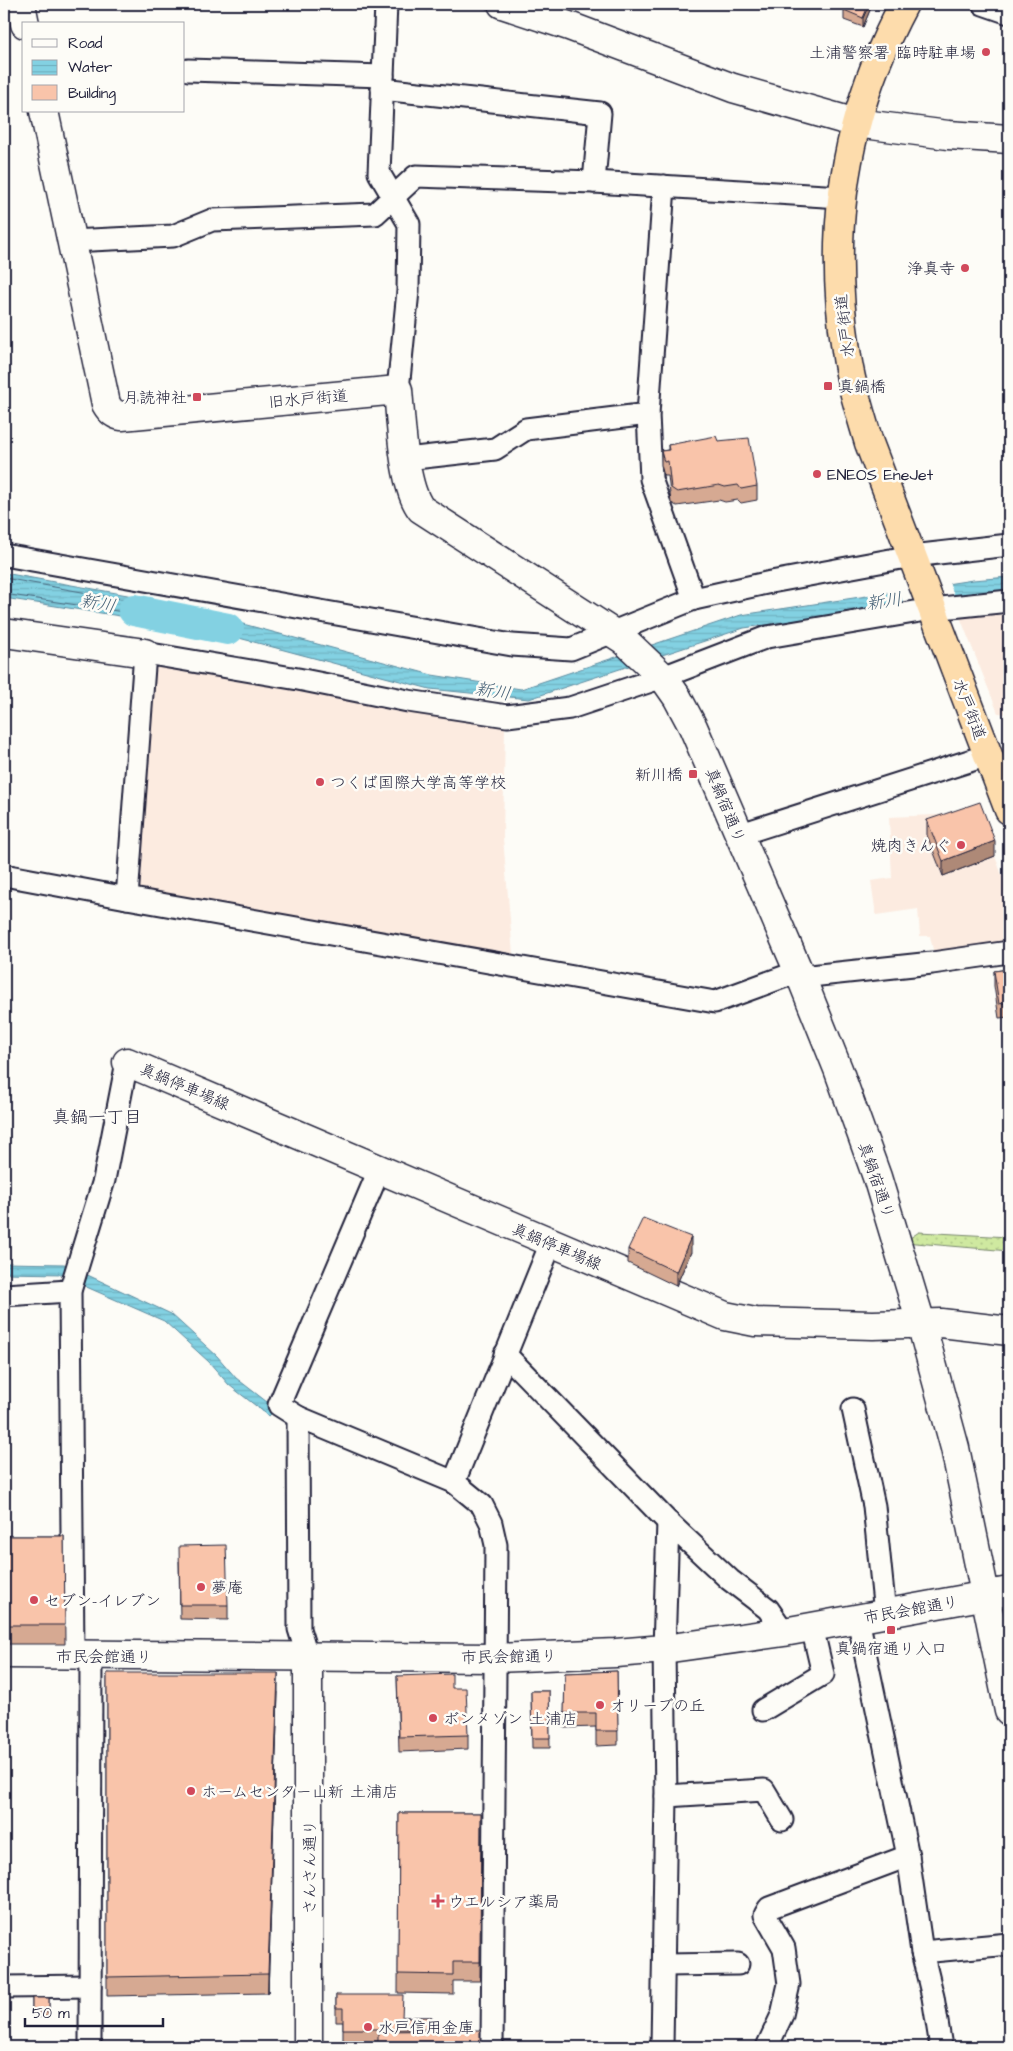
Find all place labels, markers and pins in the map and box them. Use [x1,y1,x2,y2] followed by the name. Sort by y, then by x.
[810,42,976,64] place label: 土浦警察署 臨時駐車場
[980,46,992,58] marker: 土浦警察署 臨時駐車場
[907,258,955,280] place label: 浄真寺
[959,262,971,274] marker: 浄真寺
[838,376,886,398] place label: 真鍋橋
[822,380,834,392] marker: 真鍋橋
[123,387,187,409] place label: 月読神社
[191,391,203,403] marker: 月読神社
[827,464,934,486] place label: ENEOS EneJet
[811,468,823,480] marker: ENEOS EneJet
[635,764,683,786] place label: 新川橋
[687,768,699,780] marker: 新川橋
[330,772,506,794] place label: つくば国際大学高等学校
[314,776,326,788] marker: つくば国際大学高等学校
[871,835,951,857] place label: 焼肉きんぐ
[955,839,967,851] marker: 焼肉きんぐ
[211,1577,243,1599] place label: 夢庵
[195,1581,207,1593] marker: 夢庵
[44,1590,161,1612] place label: セブン-イレブン
[28,1594,40,1606] marker: セブン-イレブン
[885,1624,897,1636] marker: 真鍋宿通り入口
[835,1638,947,1660] place label: 真鍋宿通り入口
[610,1695,705,1717] place label: オリーブの丘
[594,1699,606,1711] marker: オリーブの丘
[443,1708,577,1730] place label: ボンメゾン 土浦店
[427,1712,439,1724] marker: ボンメゾン 土浦店
[201,1781,398,1803] place label: ホームセンター山新 土浦店
[185,1785,197,1797] marker: ホームセンター山新 土浦店
[448,1891,560,1913] place label: ウエルシア薬局
[432,1895,444,1907] marker: ウエルシア薬局
[378,2017,474,2039] place label: 水戸信用金庫
[362,2021,374,2033] marker: 水戸信用金庫

